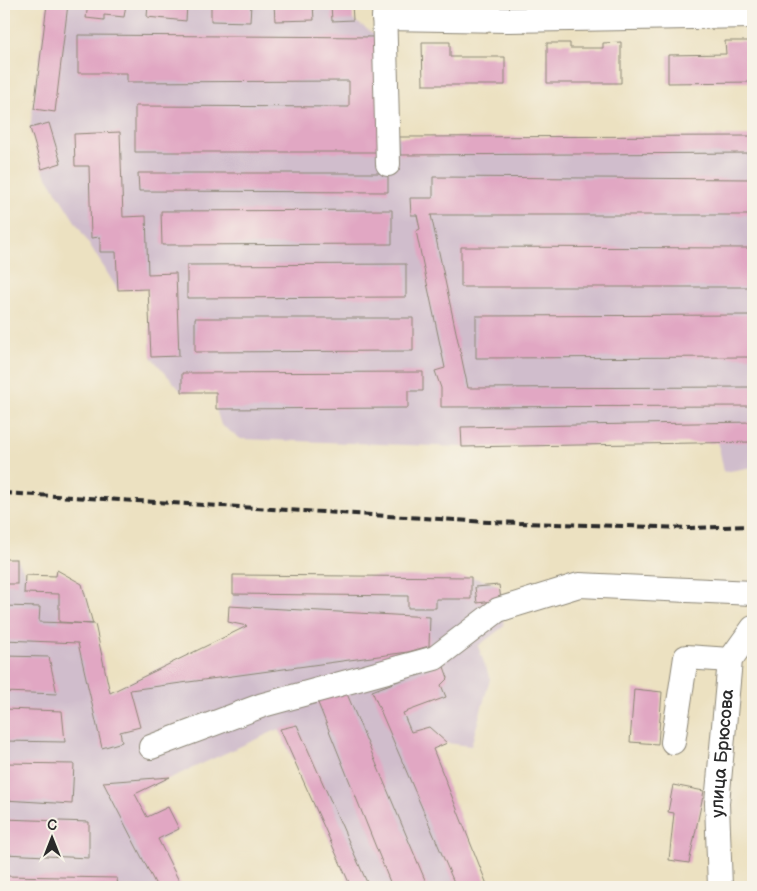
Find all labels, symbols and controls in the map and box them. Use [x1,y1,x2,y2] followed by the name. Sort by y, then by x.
[706,688,738,818] street label: улица Брюсова
[28,814,78,864] north arrow
[47,817,57,834] text: С

